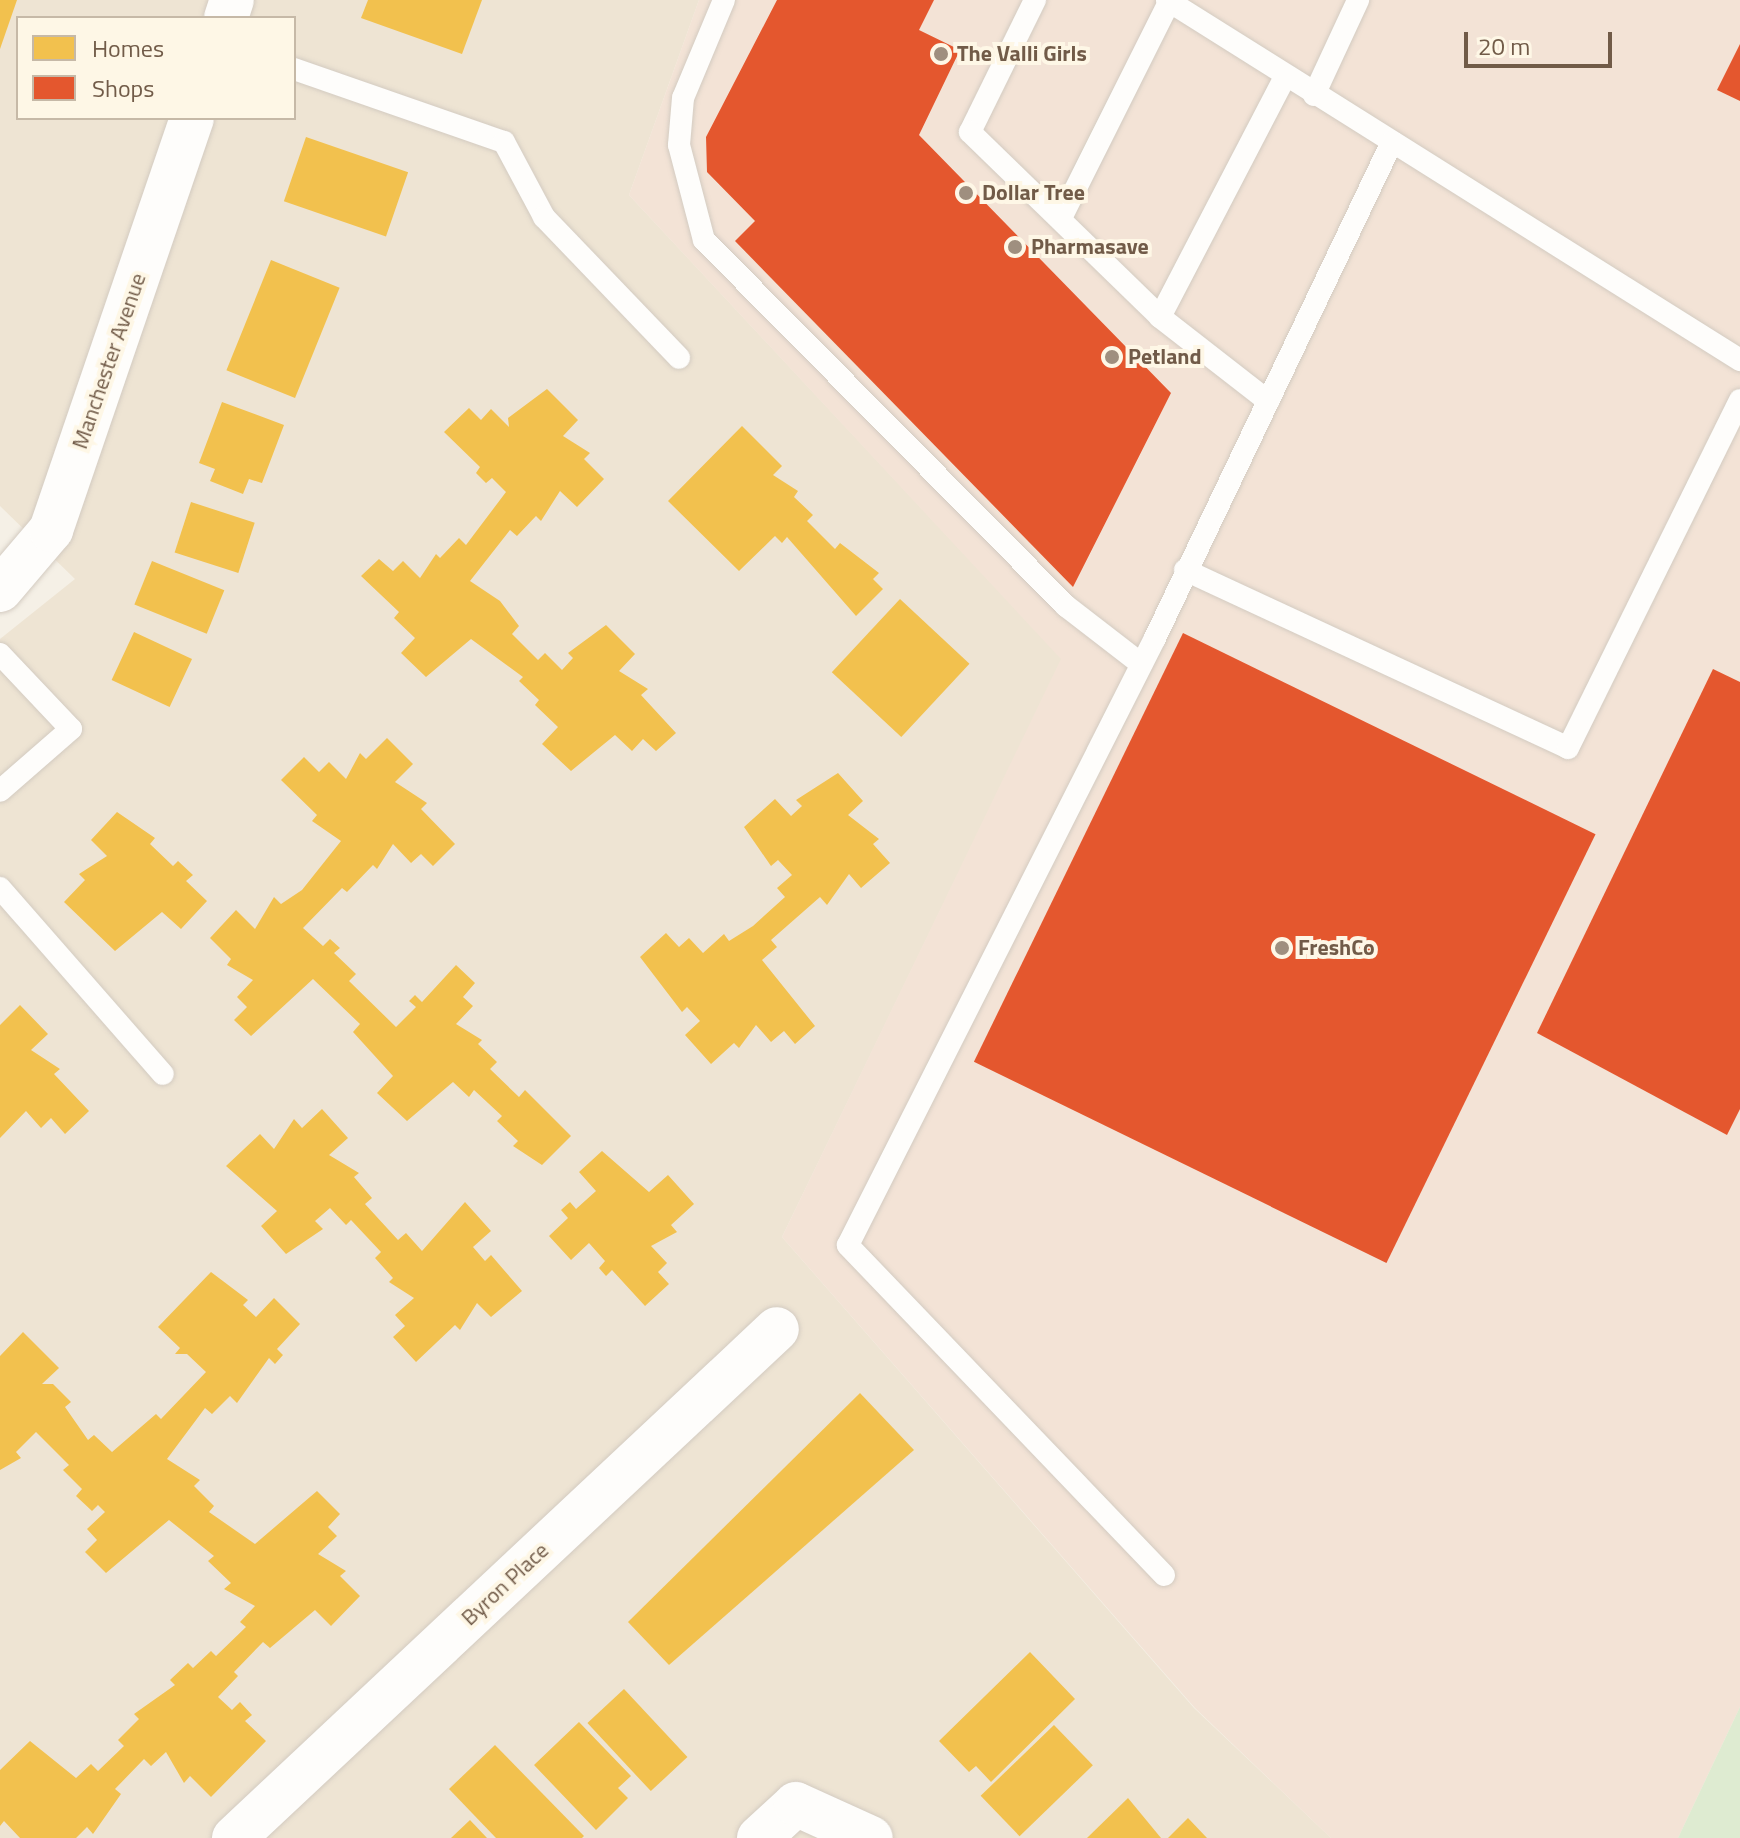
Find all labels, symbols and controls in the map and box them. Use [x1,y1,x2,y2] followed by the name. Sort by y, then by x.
[16,16,296,120] legend
[1468,16,1616,66] scale bar
[1478,28,1530,64] text: 20 m
[92,30,164,66] text: Homes
[957,41,1087,67] place label: The Valli Girls
[932,45,950,63] marker: The Valli Girls
[92,70,154,106] text: Shops
[982,180,1085,206] place label: Dollar Tree
[957,184,975,202] marker: Dollar Tree
[1031,234,1149,260] place label: Pharmasave
[1006,238,1024,256] marker: Pharmasave
[67,270,151,452] street label: Manchester Avenue
[1128,344,1202,370] place label: Petland
[1103,348,1121,366] marker: Petland
[1298,935,1375,961] place label: FreshCo
[1273,939,1291,957] marker: FreshCo
[456,1537,554,1631] street label: Byron Place

